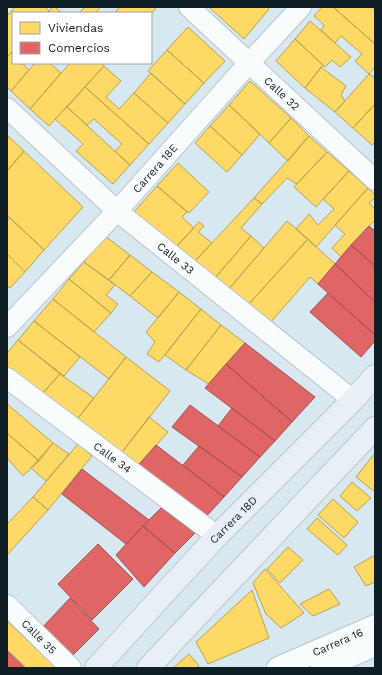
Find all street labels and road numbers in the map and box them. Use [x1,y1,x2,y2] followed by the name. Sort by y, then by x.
[261,74,302,113] street label: Calle 32
[130,142,181,196] street label: Carrera 18E
[154,240,197,277] street label: Calle 33
[91,439,134,476] street label: Calle 34
[207,494,260,547] street label: Carrera 18D
[19,617,59,657] street label: Calle 35
[311,626,365,659] street label: Carrera 16

